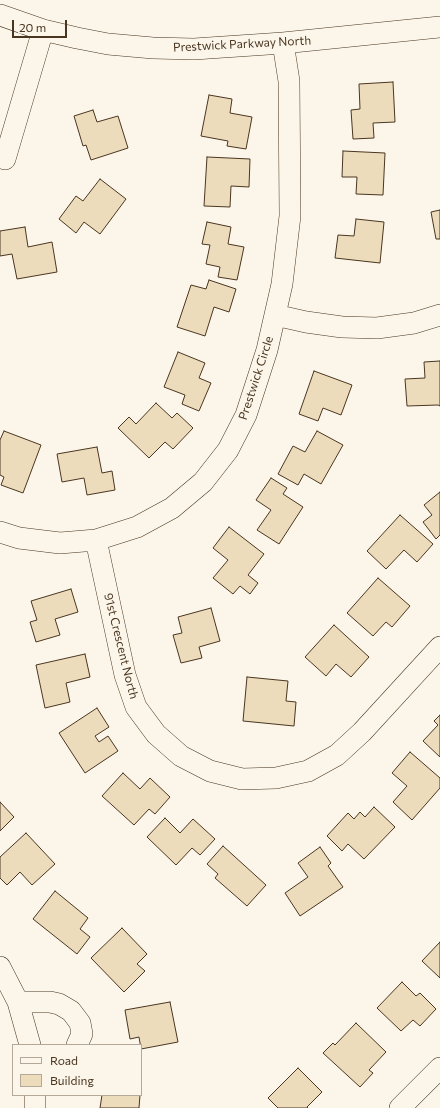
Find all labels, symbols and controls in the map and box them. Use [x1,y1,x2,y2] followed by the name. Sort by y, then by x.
[14,12,69,38] scale bar
[19,20,46,34] text: 20 m
[173,33,311,55] street label: Prestwick Parkway North
[236,334,276,422] street label: Prestwick Circle
[101,591,141,701] street label: 91st Crescent North
[12,1044,142,1096] legend
[50,1053,78,1067] text: Road
[50,1073,94,1087] text: Building

